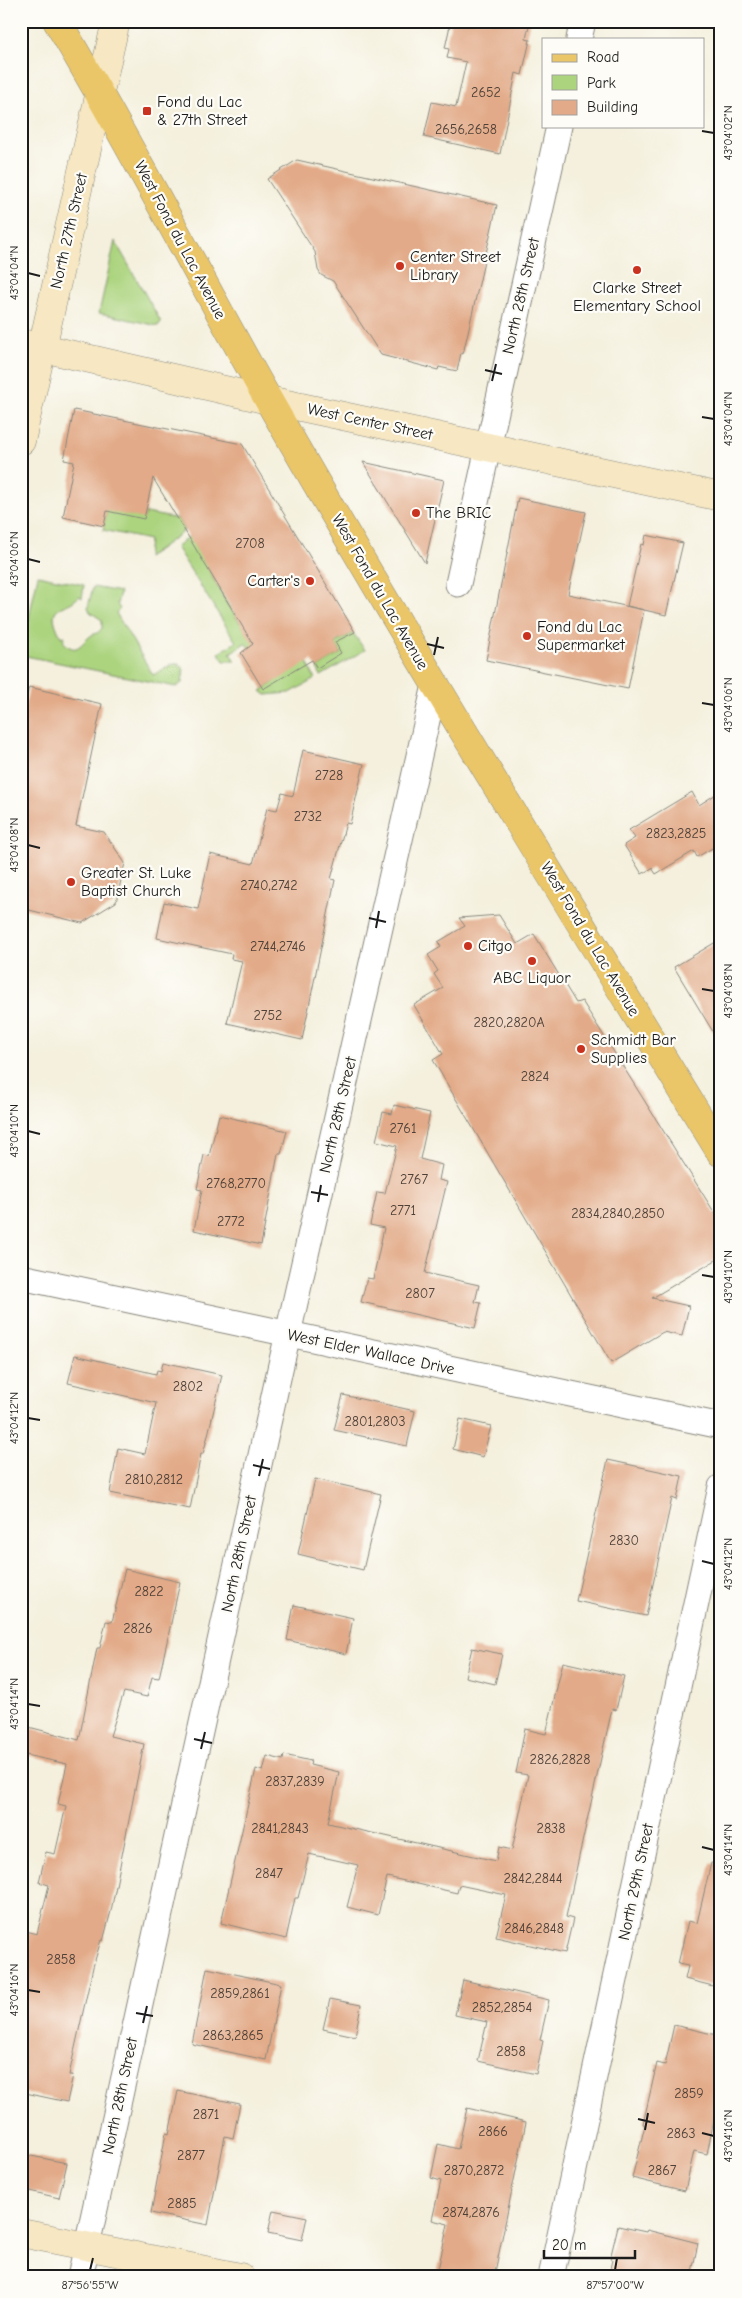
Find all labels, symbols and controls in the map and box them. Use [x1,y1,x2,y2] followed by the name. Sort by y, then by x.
[542,38,704,128] legend
[587,48,619,66] text: Road
[587,74,616,92] text: Park
[471,84,501,101] house number: 2652
[157,93,248,129] place label: Fond du Lac & 27th Street
[587,98,638,116] text: Building
[141,105,153,117] marker: Fond du Lac & 27th Street
[721,105,735,161] text: 43°04'02"N
[435,121,497,138] house number: 2656,2658
[131,158,229,322] street label: West Fond du Lac Avenue
[47,171,91,291] street label: North 27th Street
[499,236,543,356] street label: North 28th Street
[7,246,21,300] text: 43°04'04"N
[410,248,501,284] place label: Center Street Library
[394,260,406,272] marker: Center Street Library
[631,264,643,276] marker: Clarke Street Elementary School
[573,279,701,315] place label: Clarke Street Elementary School
[721,392,735,446] text: 43°04'04"N
[306,400,435,444] street label: West Center Street
[426,504,492,522] place label: The BRIC
[410,507,422,519] marker: The BRIC
[328,511,432,673] street label: West Fond du Lac Avenue
[7,531,21,587] text: 43°04'06"N
[235,535,265,552] house number: 2708
[247,572,300,590] place label: Carter's
[304,575,316,587] marker: Carter's
[537,618,625,654] place label: Fond du Lac Supermarket
[521,630,533,642] marker: Fond du Lac Supermarket
[721,677,735,733] text: 43°04'06"N
[315,767,343,784] house number: 2728
[294,808,322,825] house number: 2732
[7,818,21,873] text: 43°04'08"N
[646,825,706,842] house number: 2823,2825
[537,859,643,1019] street label: West Fond du Lac Avenue
[81,864,191,900] place label: Greater St. Luke Baptist Church
[65,876,77,888] marker: Greater St. Luke Baptist Church
[240,877,298,894] house number: 2740,2742
[478,937,513,955] place label: Citgo
[250,938,306,955] house number: 2744,2746
[462,940,474,952] marker: Citgo
[526,955,538,967] marker: ABC Liquor
[721,964,735,1019] text: 43°04'08"N
[493,969,571,987] place label: ABC Liquor
[254,1007,282,1024] house number: 2752
[473,1014,545,1031] house number: 2820,2820A
[591,1031,677,1067] place label: Schmidt Bar Supplies
[575,1043,587,1055] marker: Schmidt Bar Supplies
[316,1055,360,1175] street label: North 28th Street
[521,1068,550,1085] house number: 2824
[7,1104,21,1158] text: 43°04'10"N
[390,1120,416,1137] house number: 2761
[400,1171,428,1188] house number: 2767
[206,1175,266,1192] house number: 2768,2770
[390,1202,416,1219] house number: 2771
[571,1205,665,1222] house number: 2834,2840,2850
[217,1213,245,1230] house number: 2772
[721,1250,735,1304] text: 43°04'10"N
[405,1285,435,1302] house number: 2807
[286,1325,456,1379] street label: West Elder Wallace Drive
[173,1378,203,1395] house number: 2802
[7,1392,21,1444] text: 43°04'12"N
[344,1413,406,1430] house number: 2801,2803
[125,1471,183,1488] house number: 2810,2812
[218,1494,260,1614] street label: North 28th Street
[609,1532,639,1549] house number: 2830
[721,1538,735,1590] text: 43°04'12"N
[134,1583,164,1600] house number: 2822
[123,1620,153,1637] house number: 2826
[7,1678,21,1730] text: 43°04'14"N
[530,1751,590,1768] house number: 2826,2828
[265,1773,325,1790] house number: 2837,2839
[251,1820,309,1837] house number: 2841,2843
[537,1820,565,1837] house number: 2838
[615,1821,657,1942] street label: North 29th Street
[721,1824,735,1876] text: 43°04'14"N
[255,1865,283,1882] house number: 2847
[503,1870,563,1887] house number: 2842,2844
[504,1920,564,1937] house number: 2846,2848
[46,1951,76,1968] house number: 2858
[7,1964,21,2016] text: 43°04'16"N
[210,1985,270,2002] house number: 2859,2861
[472,1999,533,2016] house number: 2852,2854
[202,2027,264,2044] house number: 2863,2865
[99,2036,141,2156] street label: North 28th Street
[496,2043,526,2060] house number: 2858
[674,2085,704,2102] house number: 2859
[193,2106,219,2123] house number: 2871
[721,2110,735,2162] text: 43°04'16"N
[478,2123,508,2140] house number: 2866
[666,2125,696,2142] house number: 2863
[177,2147,205,2164] house number: 2877
[444,2162,504,2179] house number: 2870,2872
[648,2162,677,2179] house number: 2867
[167,2195,197,2212] house number: 2885
[442,2204,500,2221] house number: 2874,2876
[544,2228,636,2260] scale bar
[552,2236,586,2254] text: 20 m
[62,2278,119,2292] text: 87°56'55"W
[586,2278,644,2292] text: 87°57'00"W

